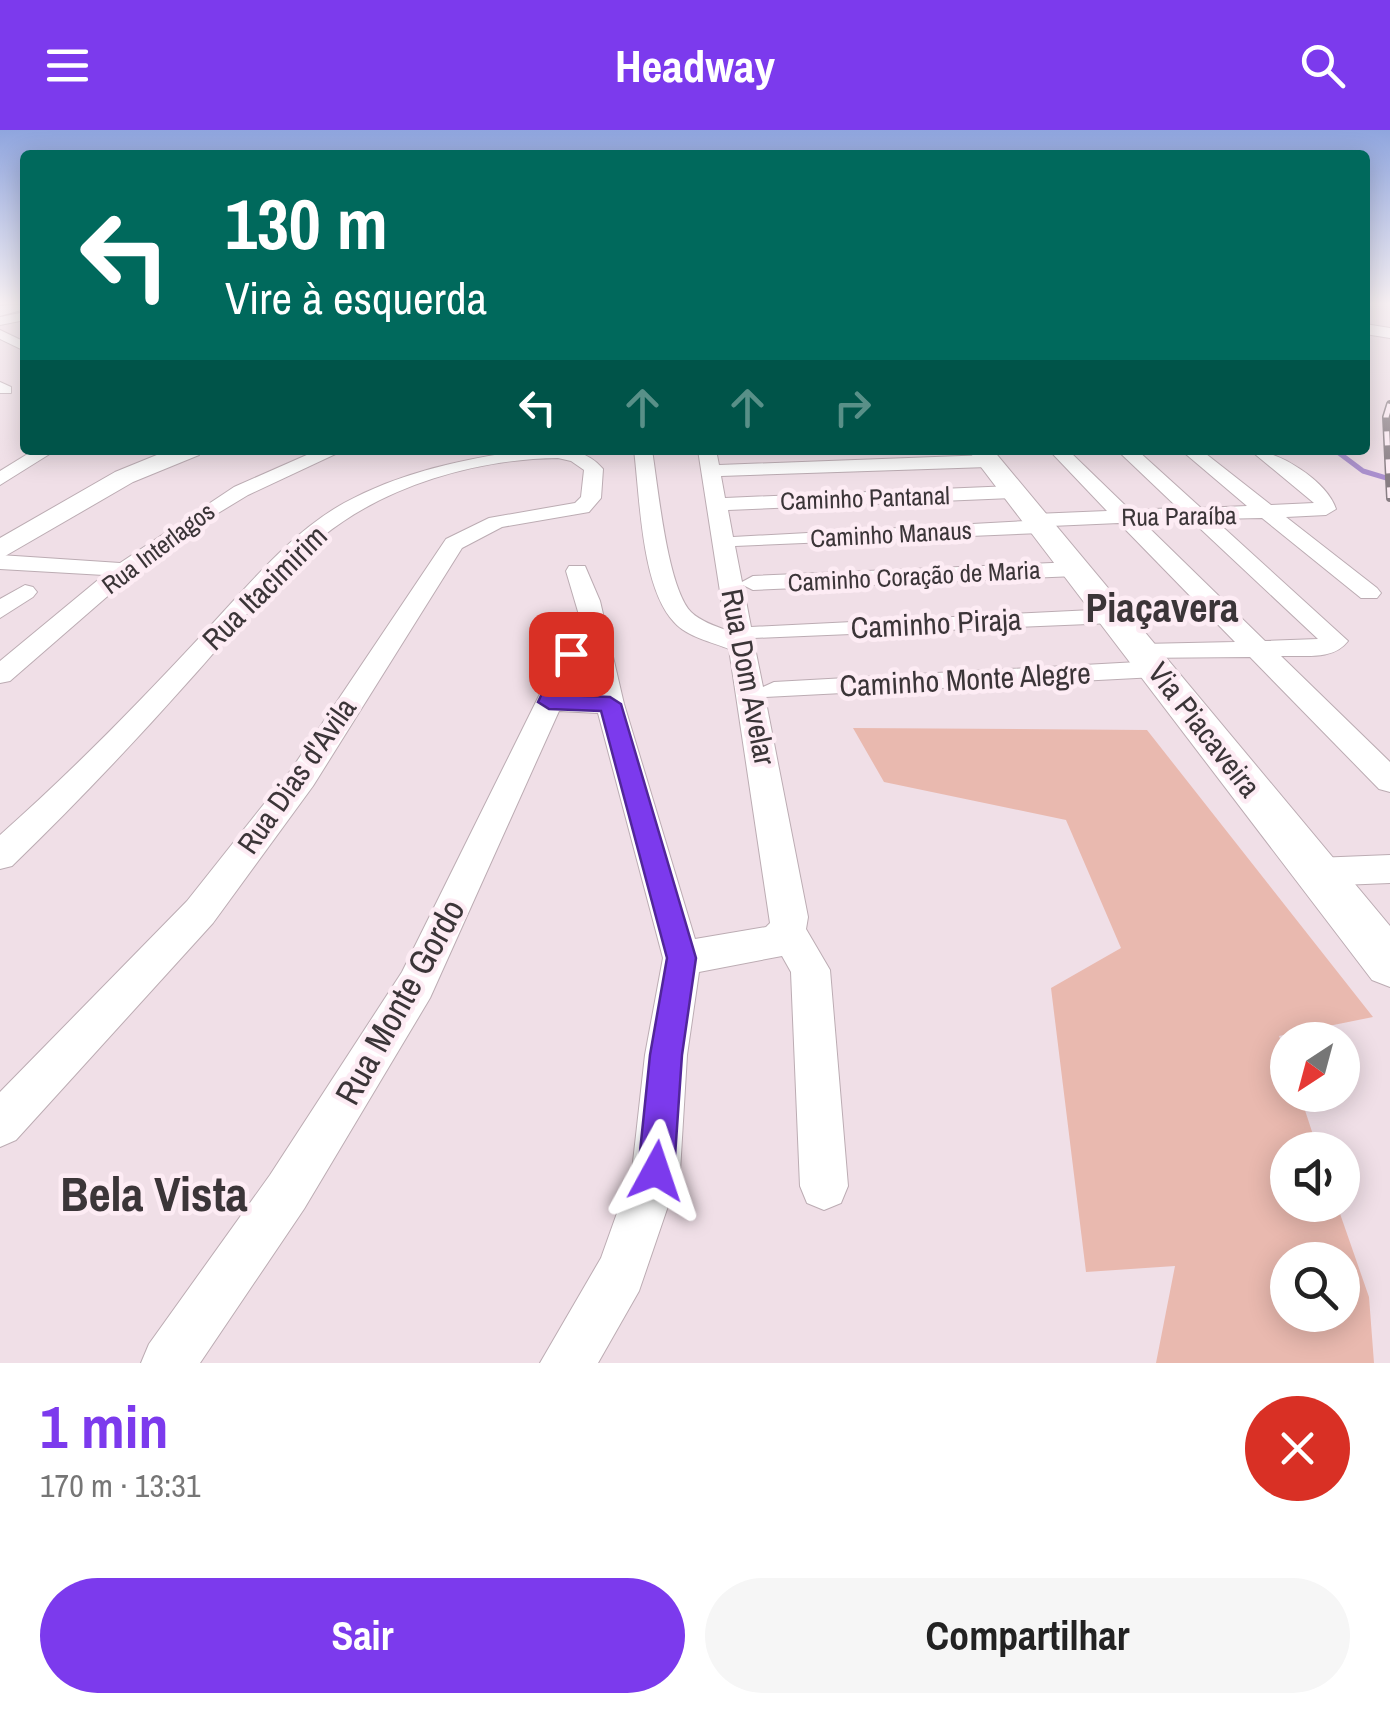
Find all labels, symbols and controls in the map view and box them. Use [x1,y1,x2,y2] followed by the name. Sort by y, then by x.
[615,35,775,96] text: Headway
[40,38,95,93] icon: menu
[1295,38,1350,93] icon: search
[225,177,388,271] text: 130 m
[60,190,190,320] icon: left
[225,267,487,328] text: Vire à esquerda
[510,380,565,435] icon: left
[615,380,670,435] icon: ahead
[720,380,775,435] icon: ahead
[825,380,880,435] icon: right
[780,478,950,518] street label: Caminho Pantanal
[95,494,221,602] street label: Rua Interlagos
[1121,498,1237,534] street label: Rua Paraíba
[809,513,973,555] street label: Caminho Manaus
[193,516,335,658] street label: Rua Itacimirim
[787,552,1042,600] street label: Caminho Coração de Maria
[1085,581,1239,634] district label: Piaçavera
[712,585,786,769] street label: Rua Dom Avelar
[850,599,1023,647] street label: Caminho Piraja
[529,612,614,697] pin
[544,627,599,682] icon: arrive
[838,652,1092,706] street label: Caminho Monte Alegre
[1139,654,1270,805] street label: Via Piacaveira
[228,689,365,861] street label: Rua Dias d'Avila
[324,891,475,1113] street label: Rua Monte Gordo
[1270,1022,1360,1112] north arrow
[1270,1022,1360,1332] map controls
[604,1119,708,1223] position arrow
[1270,1132,1360,1222] button: sound
[60,1161,248,1226] district label: Bela Vista
[1270,1242,1360,1332] button: search
[40,1386,169,1467] text: 1 min
[1245,1396,1350,1501] button: close
[40,1464,200,1507] text: 170 m · 13:31
[40,1578,685,1693] button: Sair
[705,1578,1350,1693] button: Compartilhar

